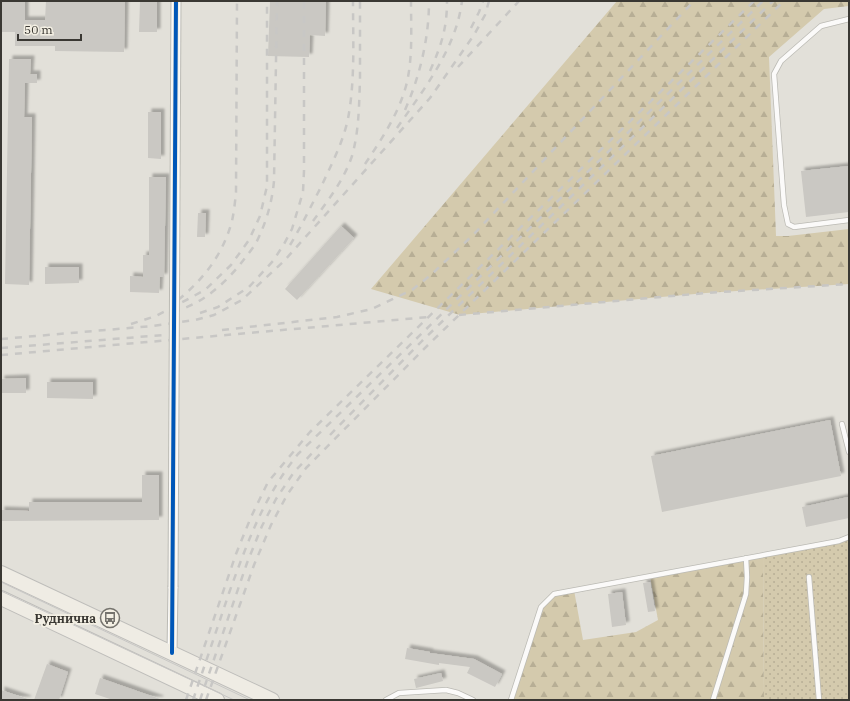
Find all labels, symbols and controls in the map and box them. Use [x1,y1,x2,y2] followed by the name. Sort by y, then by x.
[18,16,81,42] scale bar
[24,22,53,37] text: 50 m
[99,607,121,629] bus stop icon: Руднична
[34,611,96,626] place label: Руднична

